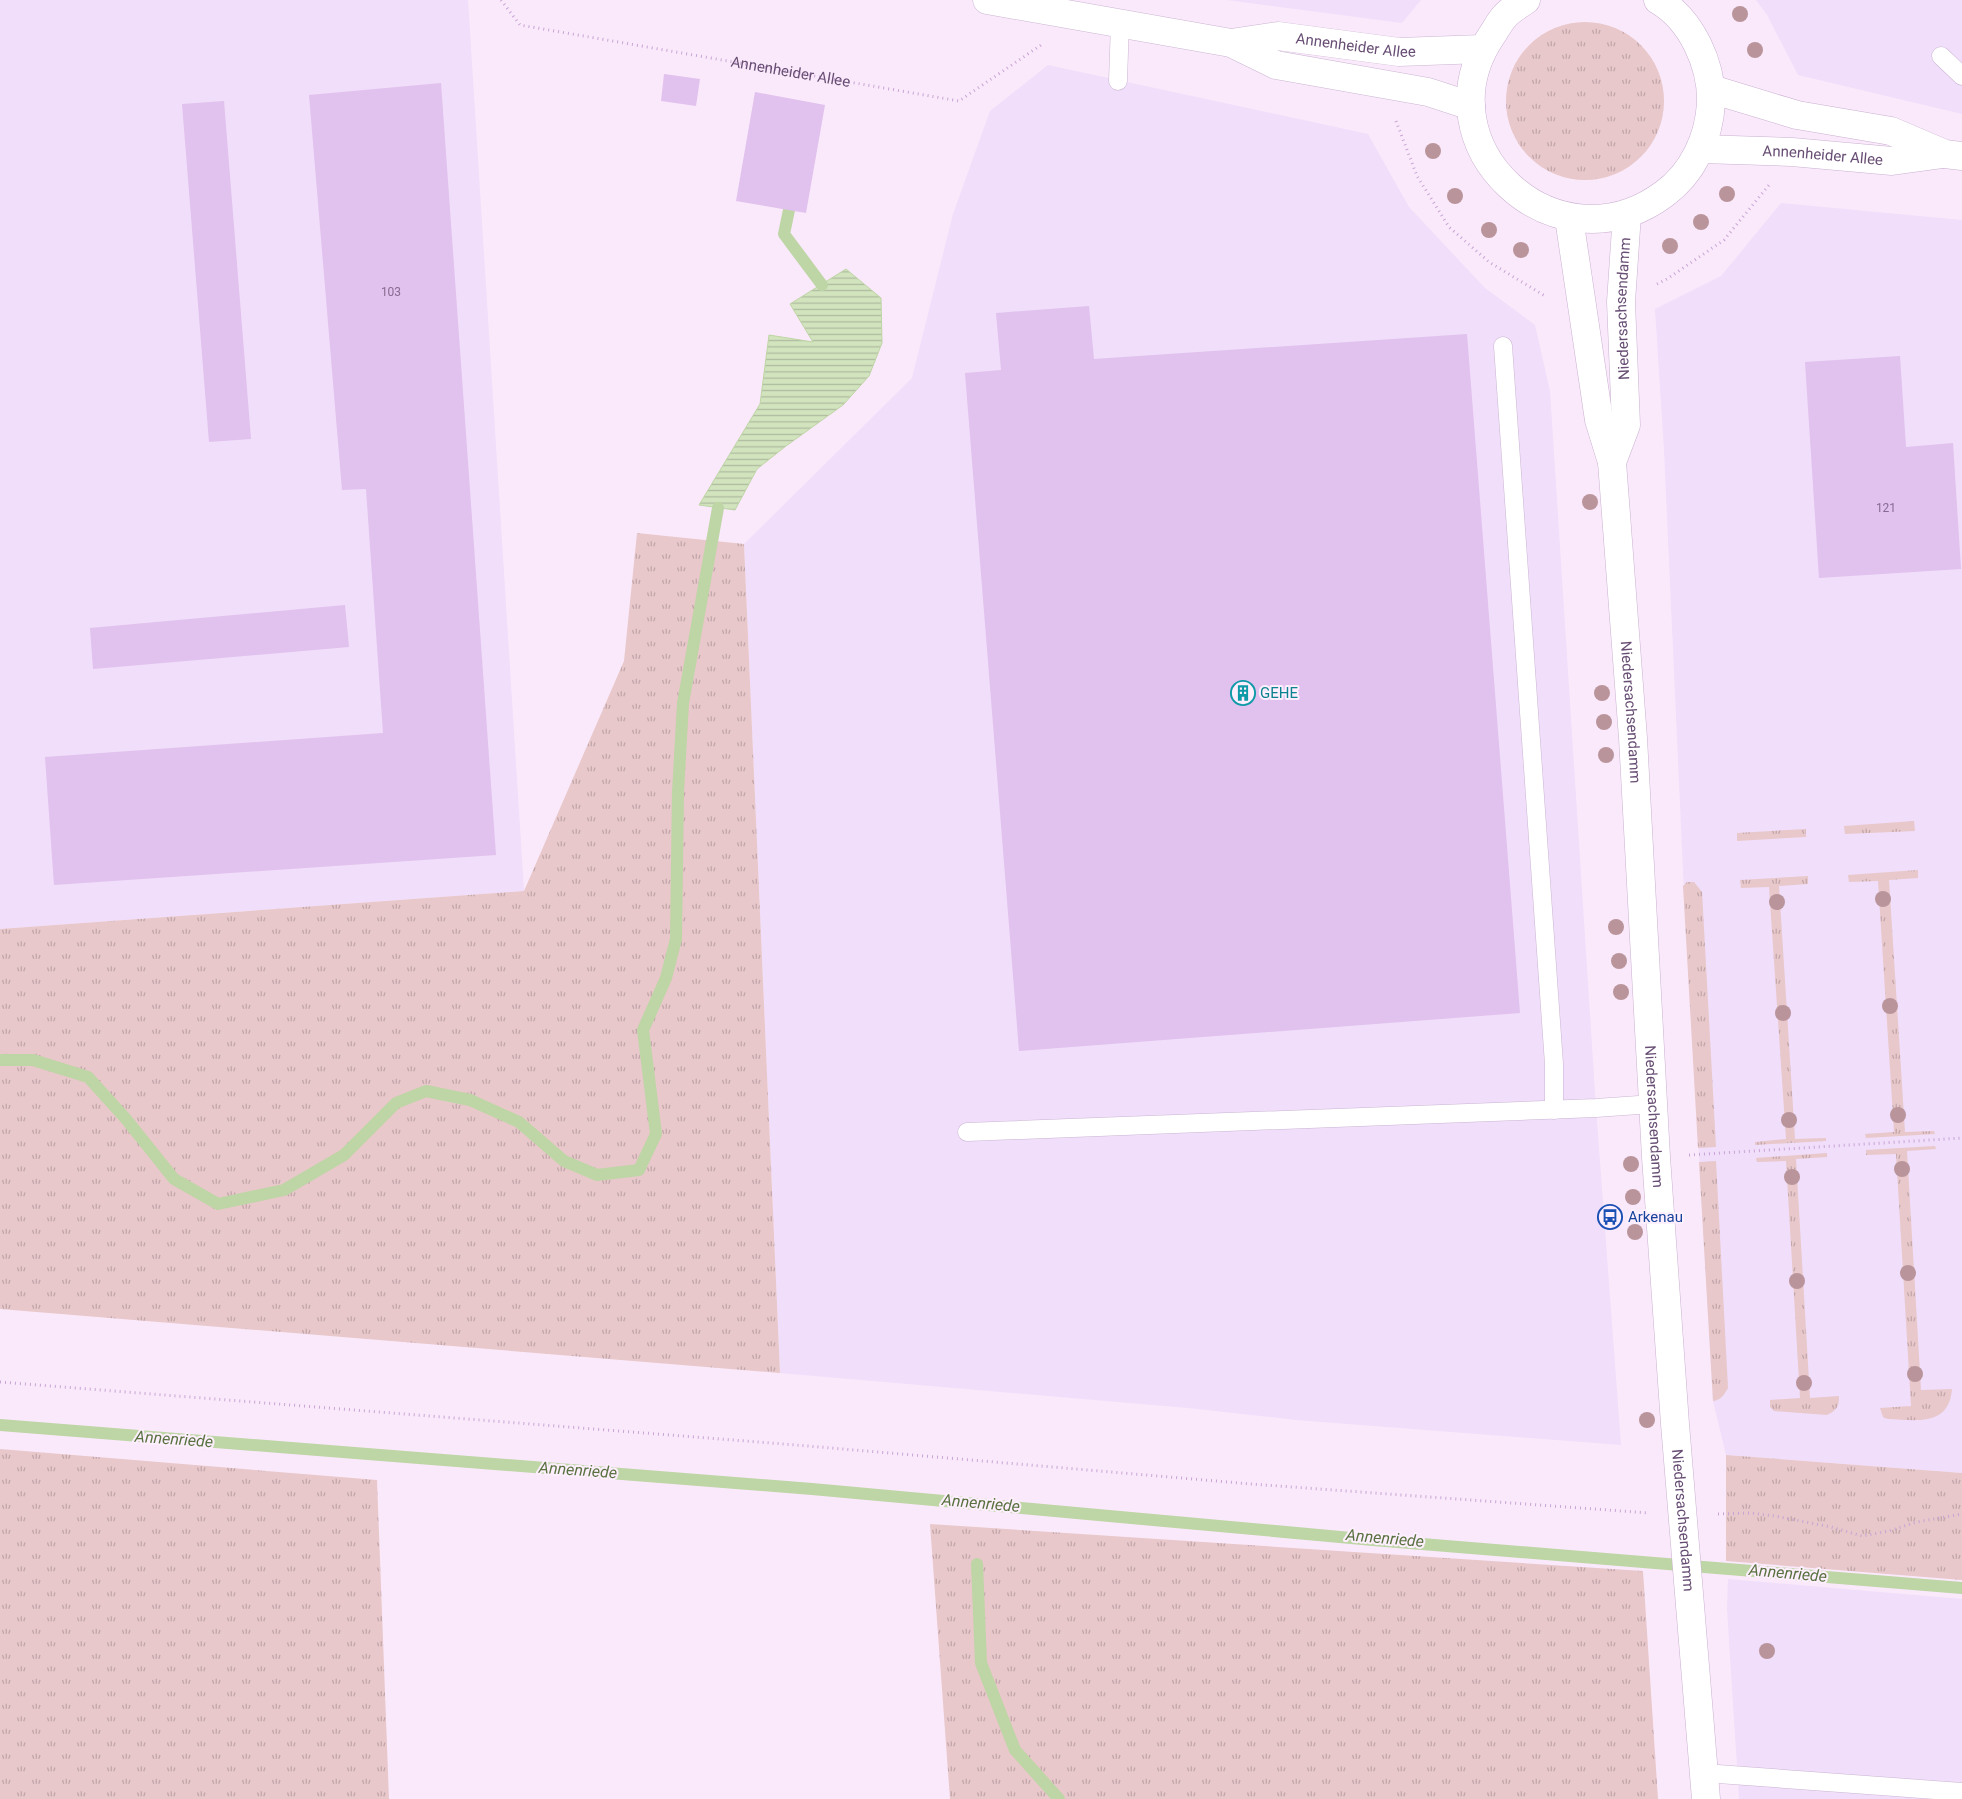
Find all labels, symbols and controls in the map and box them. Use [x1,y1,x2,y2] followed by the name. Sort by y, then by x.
[1295,29,1416,61] street label: Annenheider Allee
[729,53,852,91] street label: Annenheider Allee
[1762,142,1884,169] street label: Annenheider Allee
[1612,237,1634,380] street label: Niedersachsendamm
[381,285,401,299] house number: 103
[1876,501,1896,515] house number: 121
[1617,640,1644,784] street label: Niedersachsendamm
[1230,680,1256,706] building icon: GEHE
[1260,684,1298,702] place label: GEHE
[1641,1045,1667,1188] street label: Niedersachsendamm
[1597,1204,1623,1230] bus stop icon: Arkenau
[1628,1208,1683,1226] place label: Arkenau
[133,1427,214,1451] water label: Annenriede
[1668,1448,1698,1592] street label: Niedersachsendamm
[537,1458,618,1482] water label: Annenriede
[940,1490,1021,1516] water label: Annenriede
[1344,1525,1425,1551] water label: Annenriede
[1747,1560,1828,1586] water label: Annenriede

